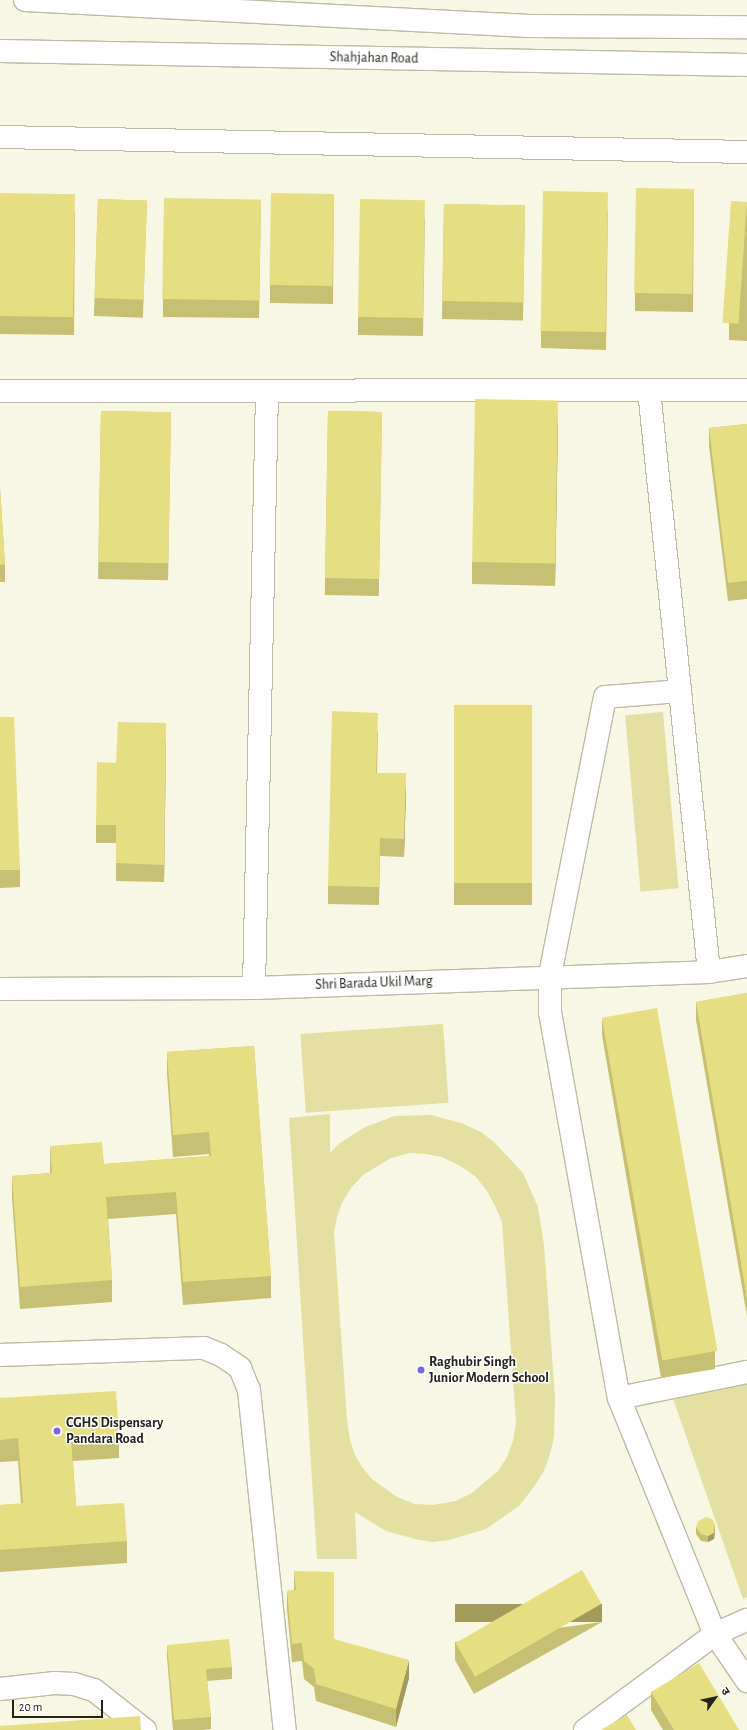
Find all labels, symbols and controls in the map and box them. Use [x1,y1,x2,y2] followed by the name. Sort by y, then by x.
[330,49,418,67] street label: Shahjahan Road
[315,973,433,993] street label: Shri Barada Ukil Marg
[429,1354,549,1386] place label: Raghubir Singh Junior Modern School
[416,1365,426,1375] marker: Raghubir Singh Junior Modern School
[66,1415,163,1448] place label: CGHS Dispensary Pandara Road
[51,1425,63,1437] marker: CGHS Dispensary Pandara Road
[695,1678,735,1718] north arrow
[719,1685,732,1697] text: उ
[14,1692,105,1718] scale bar
[19,1701,42,1713] text: 20 m

